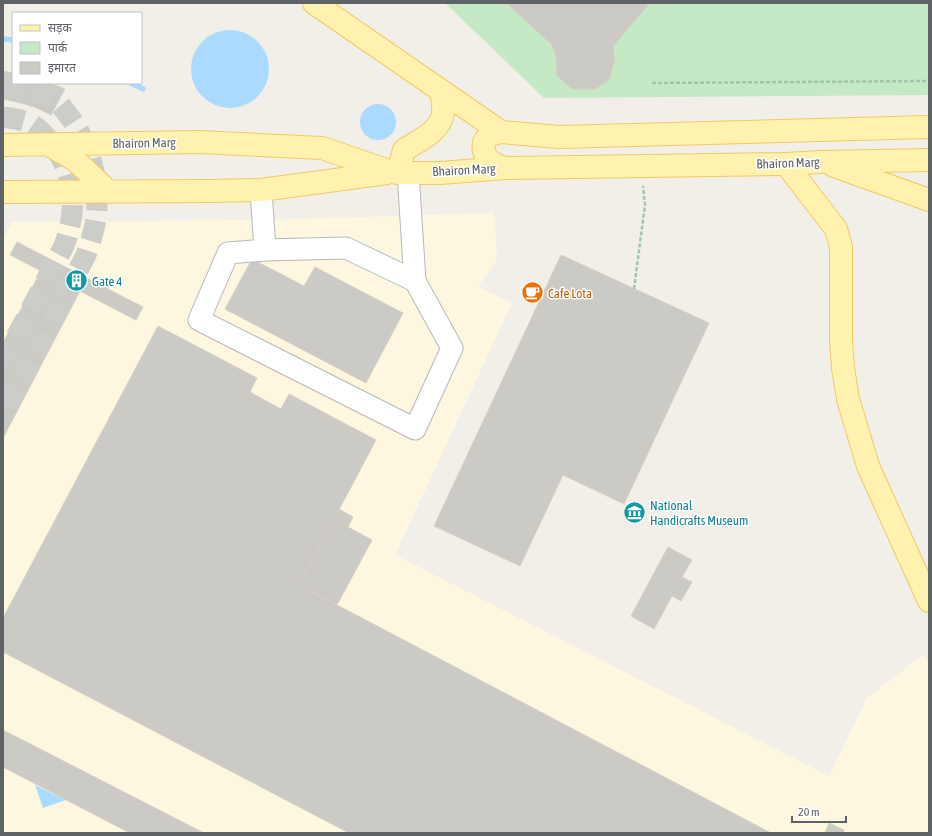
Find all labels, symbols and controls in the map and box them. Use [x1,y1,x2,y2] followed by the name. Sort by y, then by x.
[12,12,142,84] legend
[48,21,73,35] text: सड़क
[48,41,68,55] text: पार्क
[48,61,77,75] text: इमारत
[112,135,176,151] street label: Bhairon Marg
[756,154,820,172] street label: Bhairon Marg
[432,161,496,179] street label: Bhairon Marg
[64,268,90,294] building icon: Gate 4
[92,274,122,289] place label: Gate 4
[519,280,545,306] cafe icon: Cafe Lota
[548,286,592,301] place label: Cafe Lota
[650,498,748,528] place label: National Handicrafts Museum
[622,499,648,525] museum icon: National Handicrafts Museum
[792,798,846,824] scale bar
[798,805,820,819] text: 20 m

